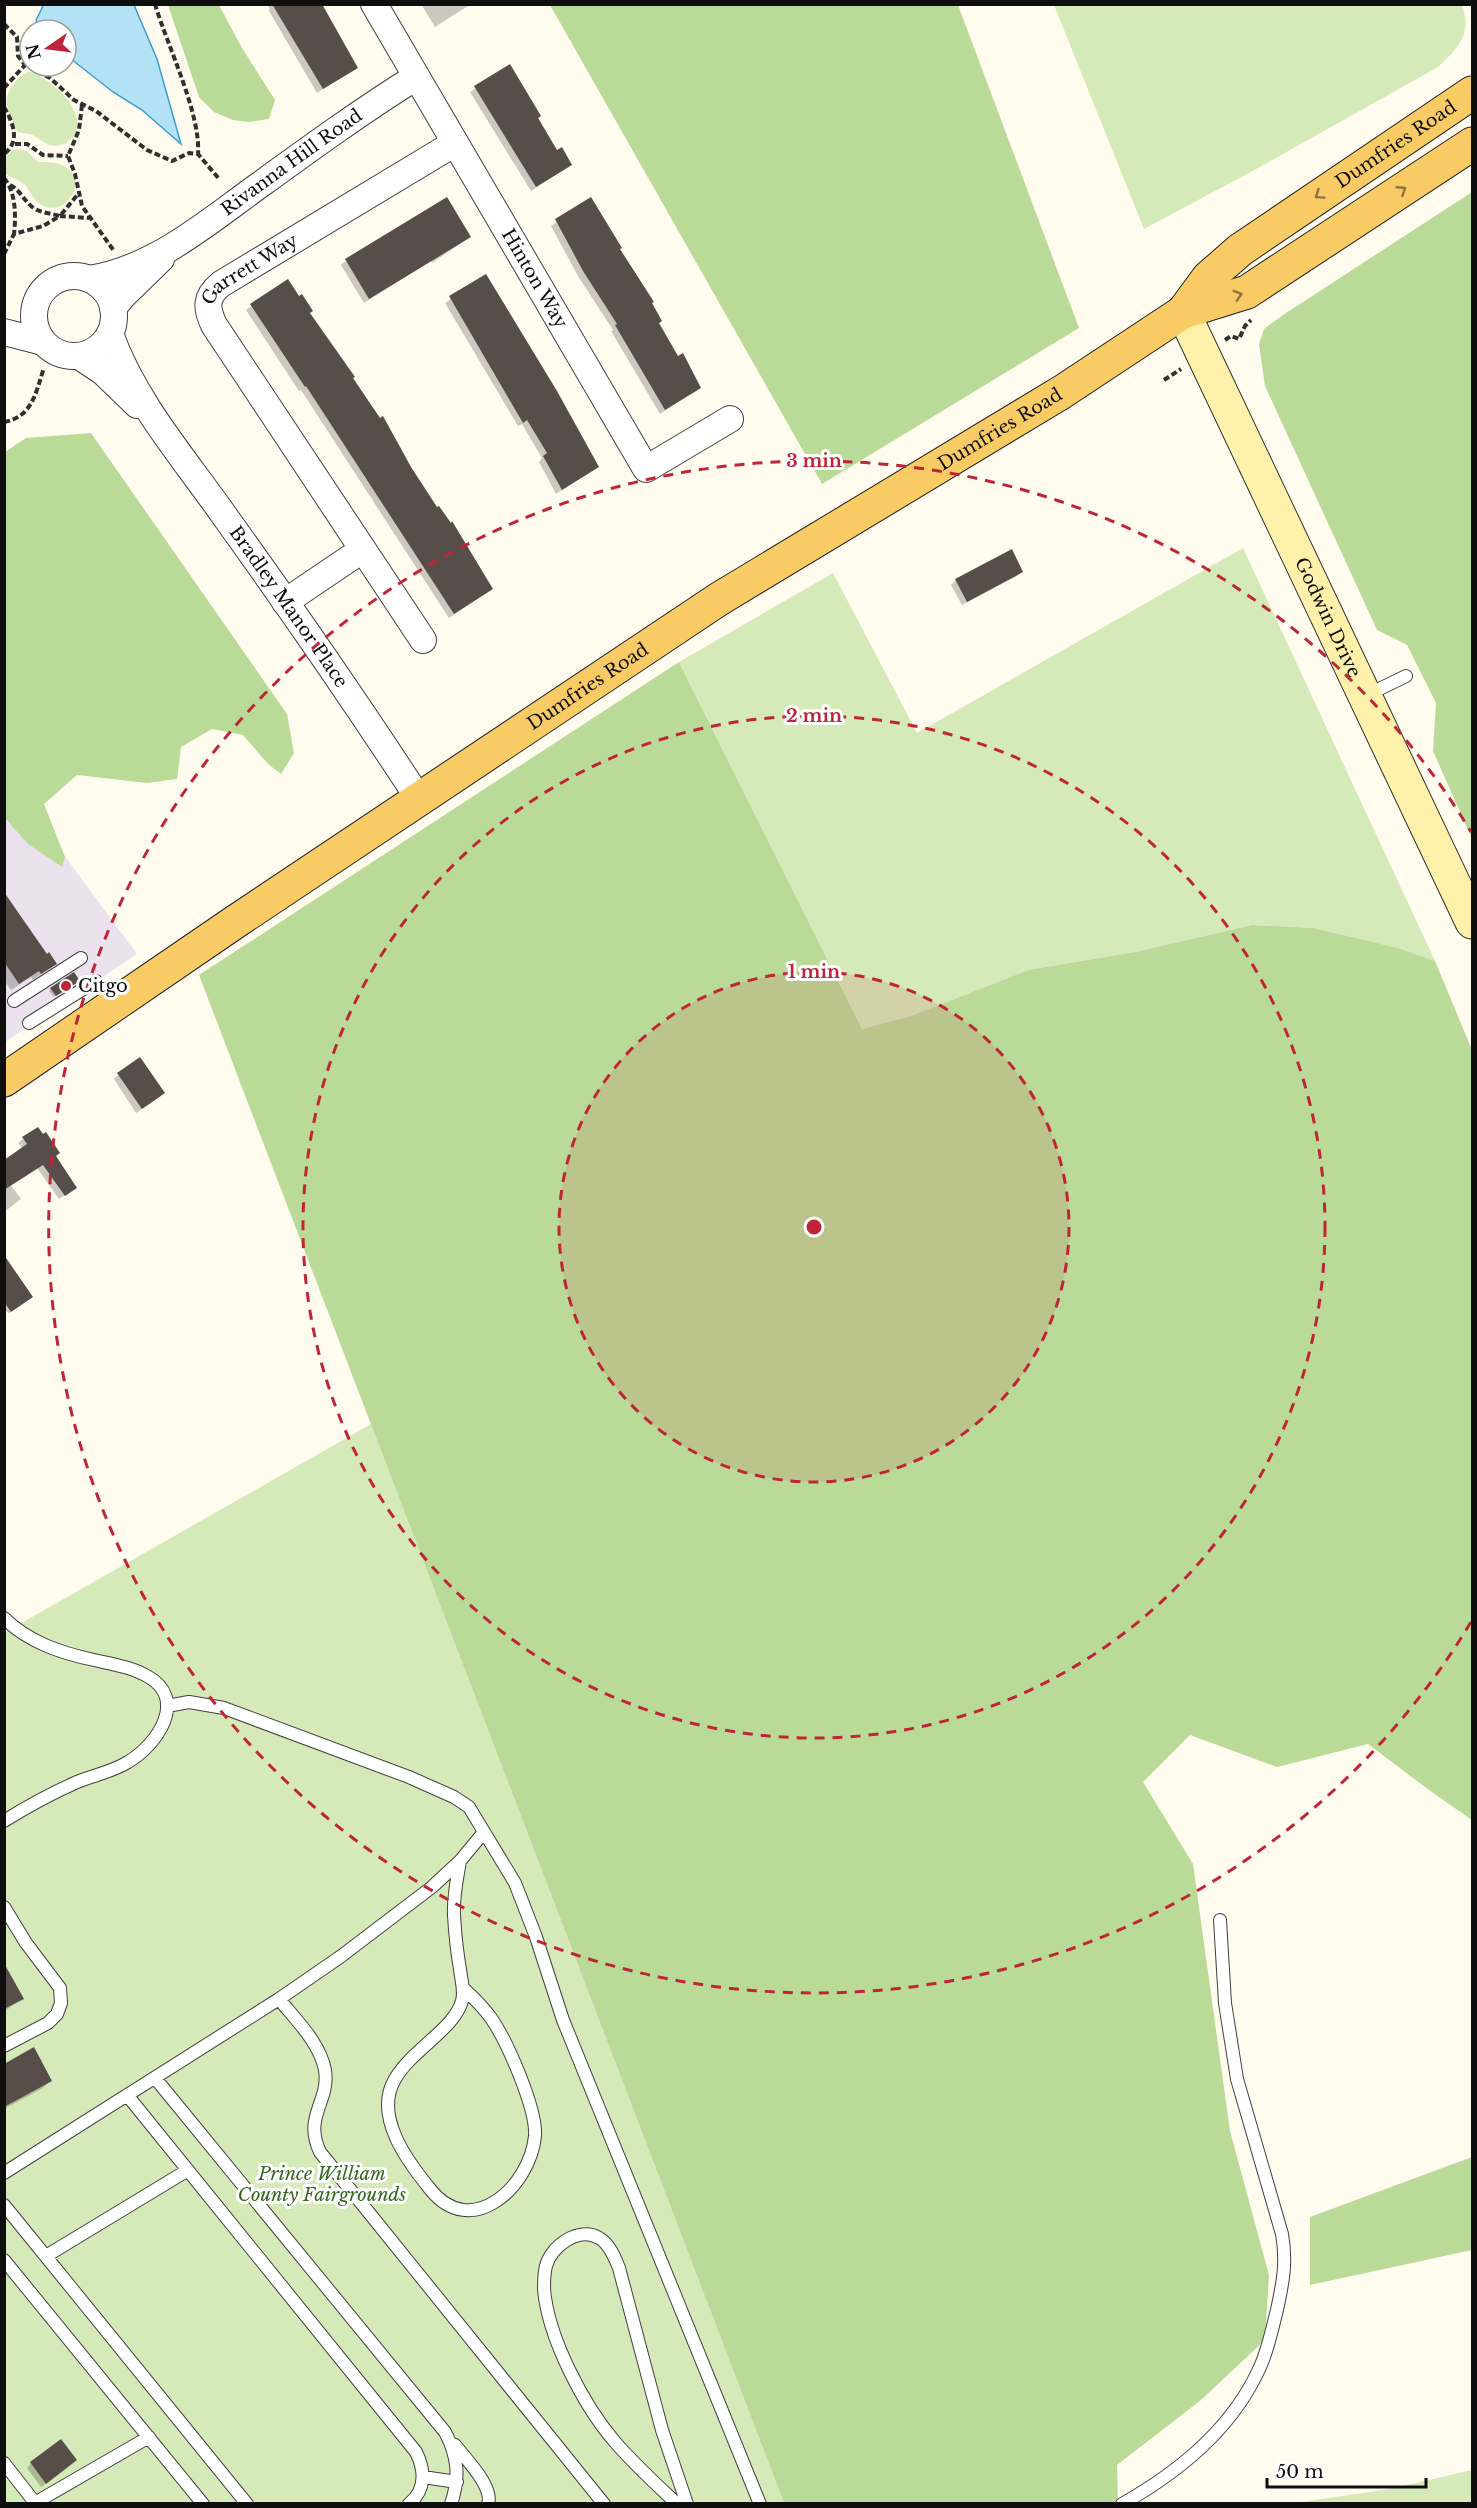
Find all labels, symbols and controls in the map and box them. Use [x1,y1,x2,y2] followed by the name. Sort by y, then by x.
[18,18,78,78] north arrow
[22,42,45,61] text: N
[1331,96,1461,193] street label: Dumfries Road
[217,104,366,220] street label: Rivanna Hill Road
[1396,186,1407,197] one-way arrow
[1315,188,1326,199] one-way arrow
[497,225,572,333] street label: Hinton Way
[197,229,302,308] street label: Garrett Way
[1233,289,1243,302] one-way arrow
[934,384,1066,475] street label: Dumfries Road
[786,450,842,472] text: 3 min
[224,522,352,692] street label: Bradley Manor Place
[1290,554,1365,681] street label: Godwin Drive
[523,638,653,735] street label: Dumfries Road
[786,705,842,727] text: 2 min
[788,961,840,983] text: 1 min
[78,975,128,997] place label: Citgo
[59,979,73,993] marker: Citgo
[804,1217,824,1237] centre of rings
[238,2163,406,2206] park label: Prince William County Fairgrounds
[1267,2451,1426,2489] scale bar
[1276,2461,1324,2483] text: 50 m

